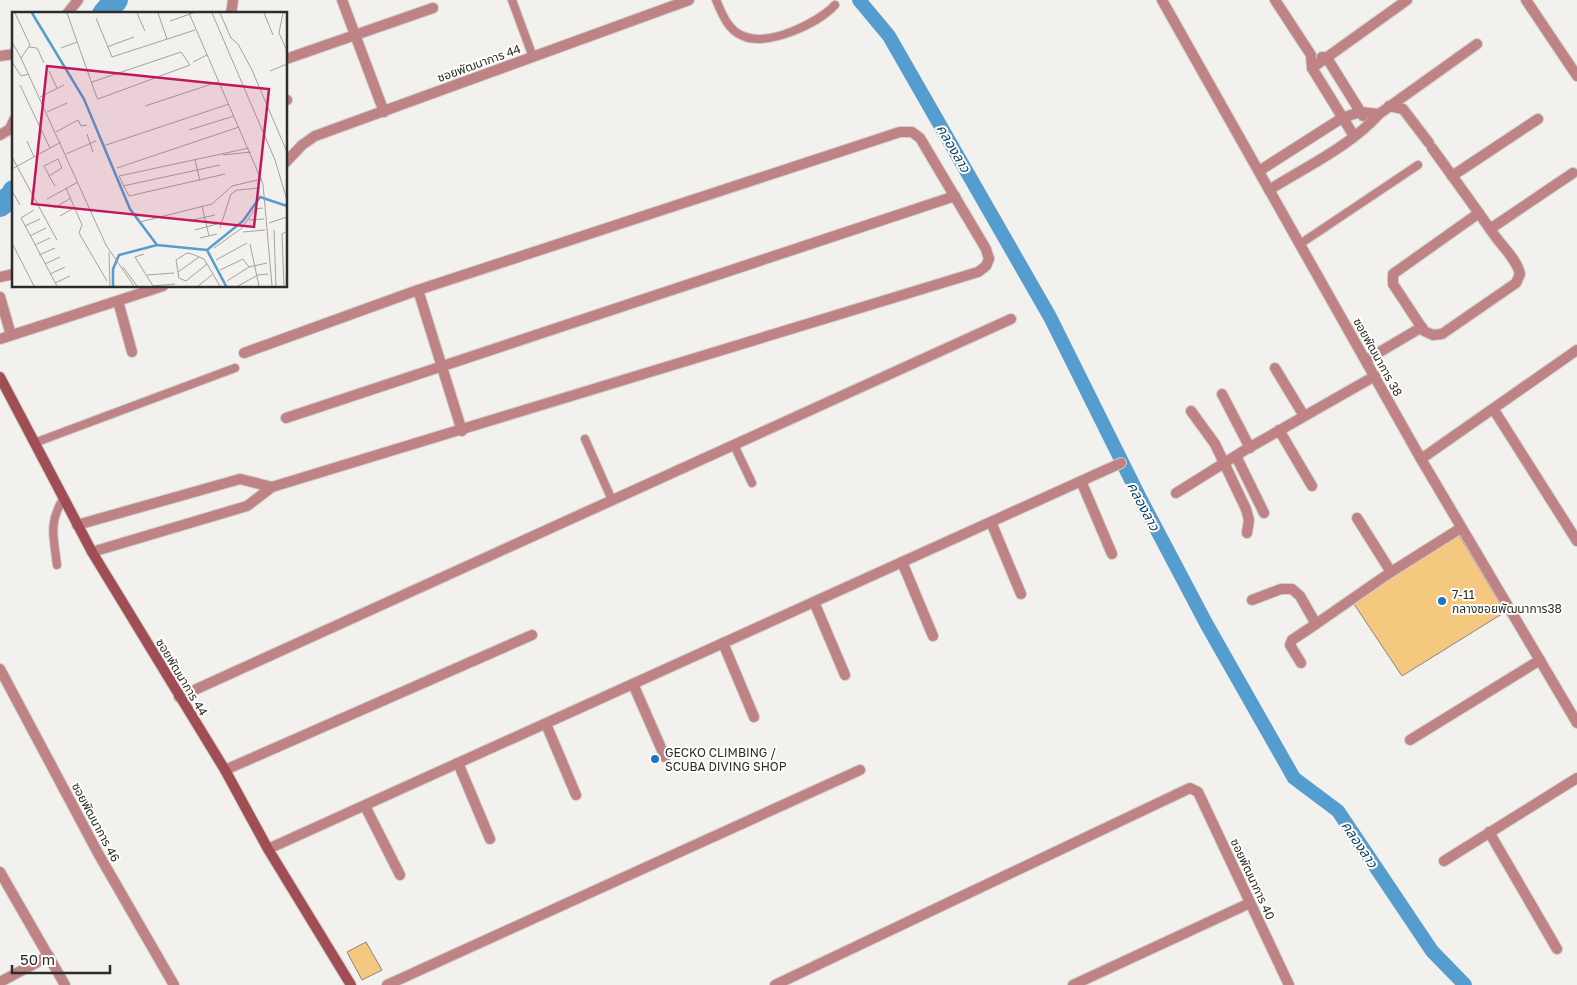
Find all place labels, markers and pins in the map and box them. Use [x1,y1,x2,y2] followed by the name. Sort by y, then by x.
[1452,587,1562,616] place label: 7-11 กลางซอยพัฒนาการ38
[1436,595,1448,607] marker: 7-11 กลางซอยพัฒนาการ38
[665,745,787,774] place label: GECKO CLIMBING / SCUBA DIVING SHOP
[649,753,661,765] marker: GECKO CLIMBING / SCUBA DIVING SHOP

